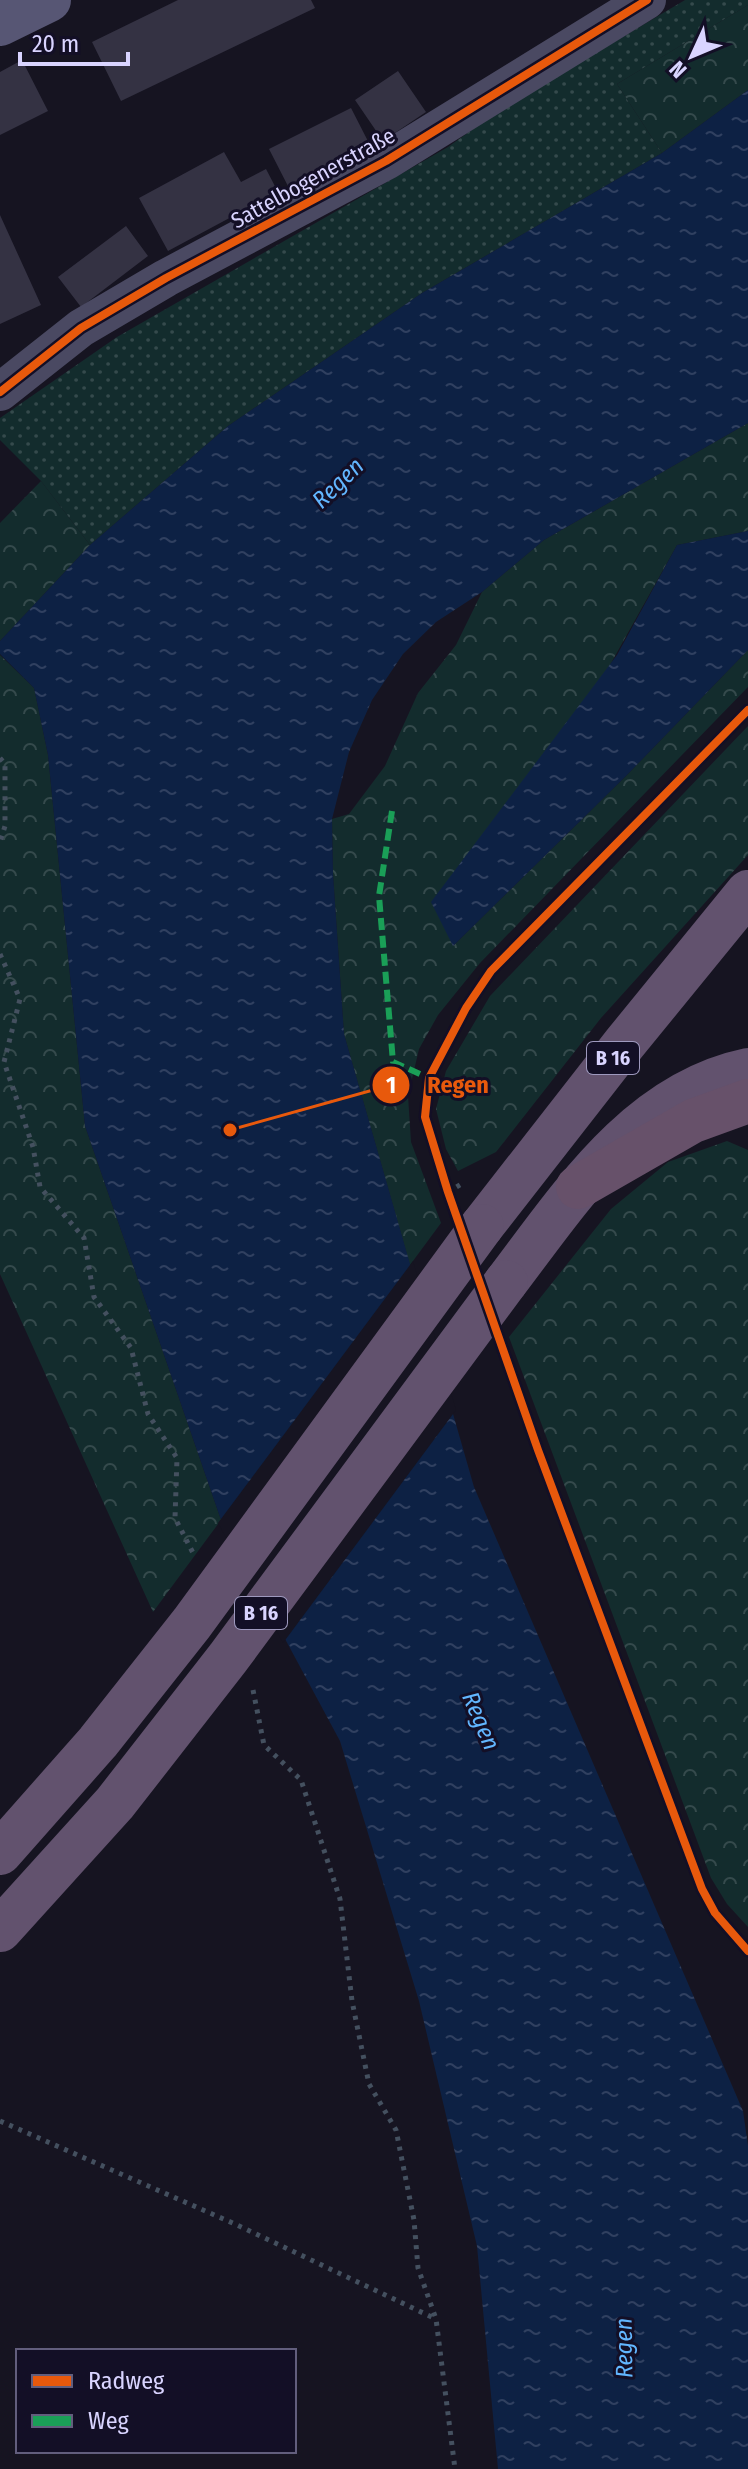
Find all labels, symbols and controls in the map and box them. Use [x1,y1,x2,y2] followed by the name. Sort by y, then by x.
[20,16,128,66] scale bar
[652,16,732,96] north arrow
[32,30,79,58] text: 20 m
[664,55,692,84] text: N
[226,122,400,234] street label: Sattelbogenerstraße
[307,452,369,514] water label: Regen
[587,1042,639,1074] road number: B 16
[371,1061,505,1109] callout: Regen
[386,1071,396,1099] text: 1
[427,1071,489,1099] text: Regen
[235,1597,287,1629] road number: B 16
[456,1688,506,1754] water label: Regen
[609,2318,639,2378] water label: Regen
[16,2349,296,2453] legend
[88,2367,165,2395] text: Radweg
[88,2407,130,2435] text: Weg

